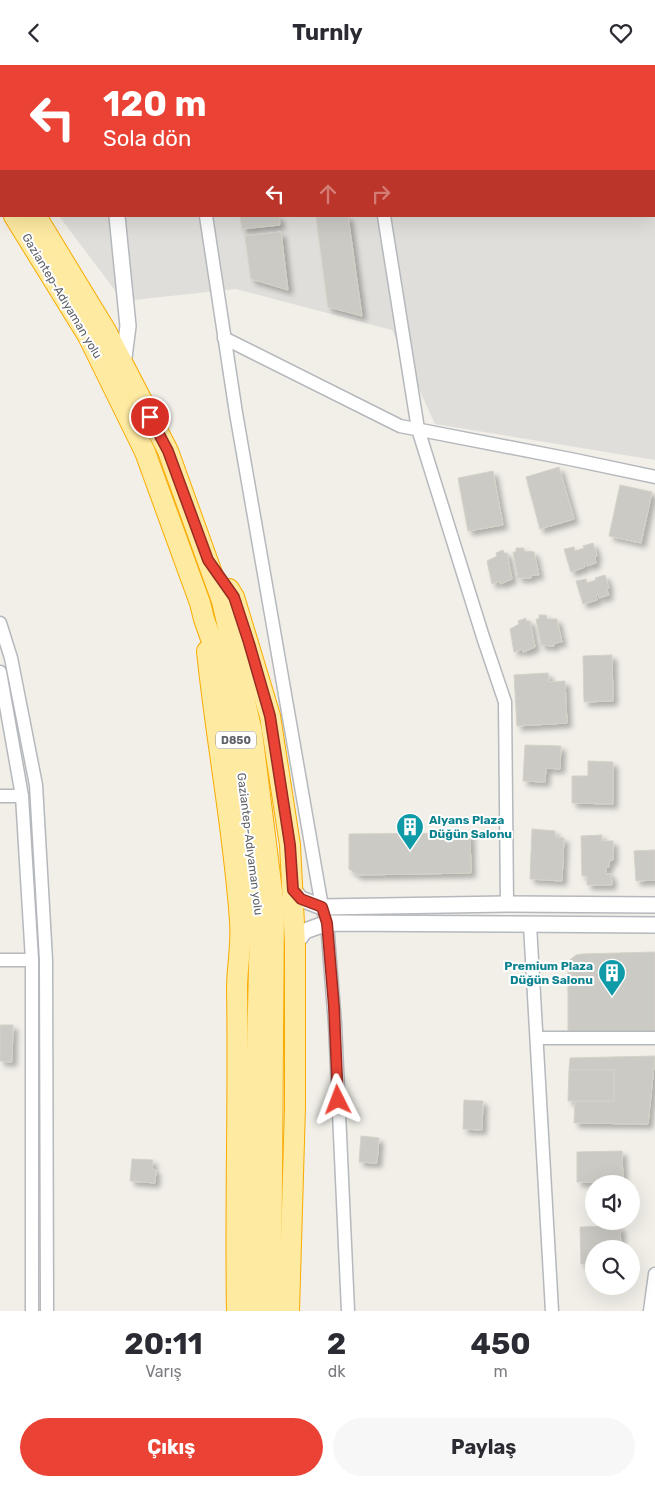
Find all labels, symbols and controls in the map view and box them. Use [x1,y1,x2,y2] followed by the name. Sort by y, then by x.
[20,19,48,47] icon: back
[292,19,363,46] text: Turnly
[607,19,635,47] icon: heart
[103,83,206,125] text: 120 m
[20,85,85,150] icon: left
[103,125,191,152] text: Sola dön
[261,180,289,208] icon: left
[314,180,342,208] icon: ahead
[367,180,395,208] icon: right
[19,231,105,361] street label: Gaziantep-Adıyaman yolu
[129,396,171,438] pin
[136,403,164,431] icon: arrive
[216,731,256,749] road number: D850
[234,772,266,916] street label: Gaziantep-Adıyaman yolu
[395,812,425,851] building icon: Alyans Plaza Düğün Salonu
[429,813,512,841] place label: Alyans Plaza Düğün Salonu
[597,958,627,997] building icon: Premium Plaza Düğün Salonu
[504,959,593,987] place label: Premium Plaza Düğün Salonu
[311,1073,363,1125] position arrow
[585,1175,640,1295] map controls
[585,1175,640,1230] button: sound
[585,1240,640,1295] button: search
[124,1326,203,1362] text: 20:11
[327,1326,346,1362] text: 2
[471,1326,531,1362] text: 450
[145,1362,182,1381] text: Varış
[328,1362,345,1381] text: dk
[494,1362,508,1381] text: m
[20,1418,323,1476] button: Çıkış
[333,1418,635,1476] button: Paylaş

